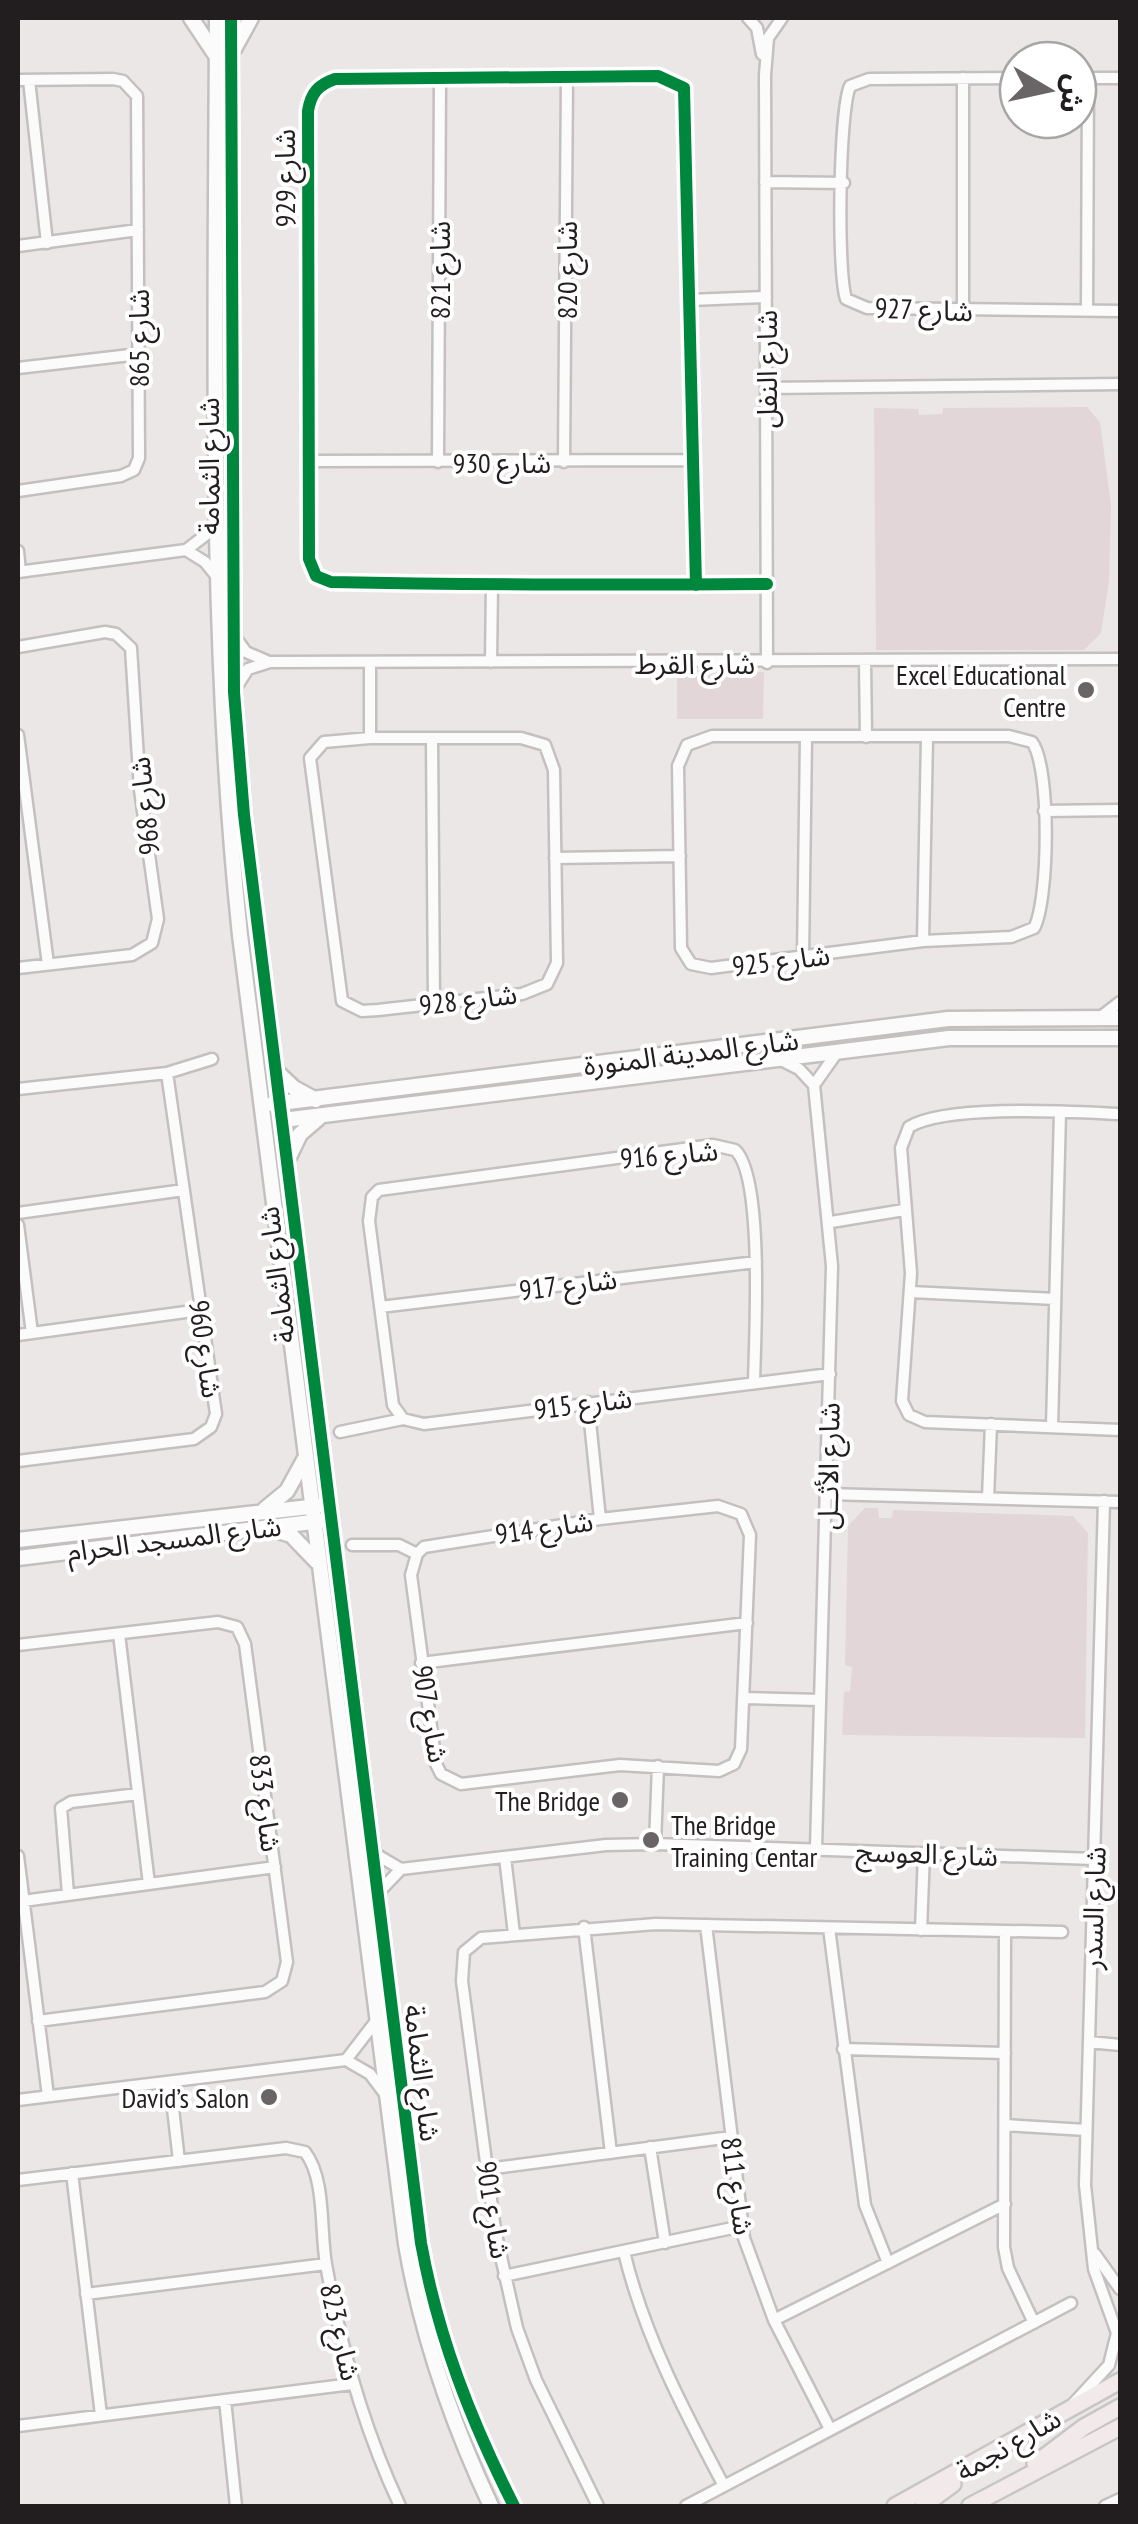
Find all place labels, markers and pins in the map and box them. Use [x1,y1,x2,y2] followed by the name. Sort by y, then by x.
[896,656,1066,725] place label: Excel Educational Centre
[1075,679,1097,701] marker: Excel Educational Centre
[495,1782,600,1819] place label: The Bridge
[609,1789,631,1811] marker: The Bridge
[671,1806,818,1875] place label: The Bridge Training Centar
[640,1829,662,1851] marker: The Bridge Training Centar
[121,2079,249,2116] place label: David’s Salon
[258,2086,280,2108] marker: David’s Salon

